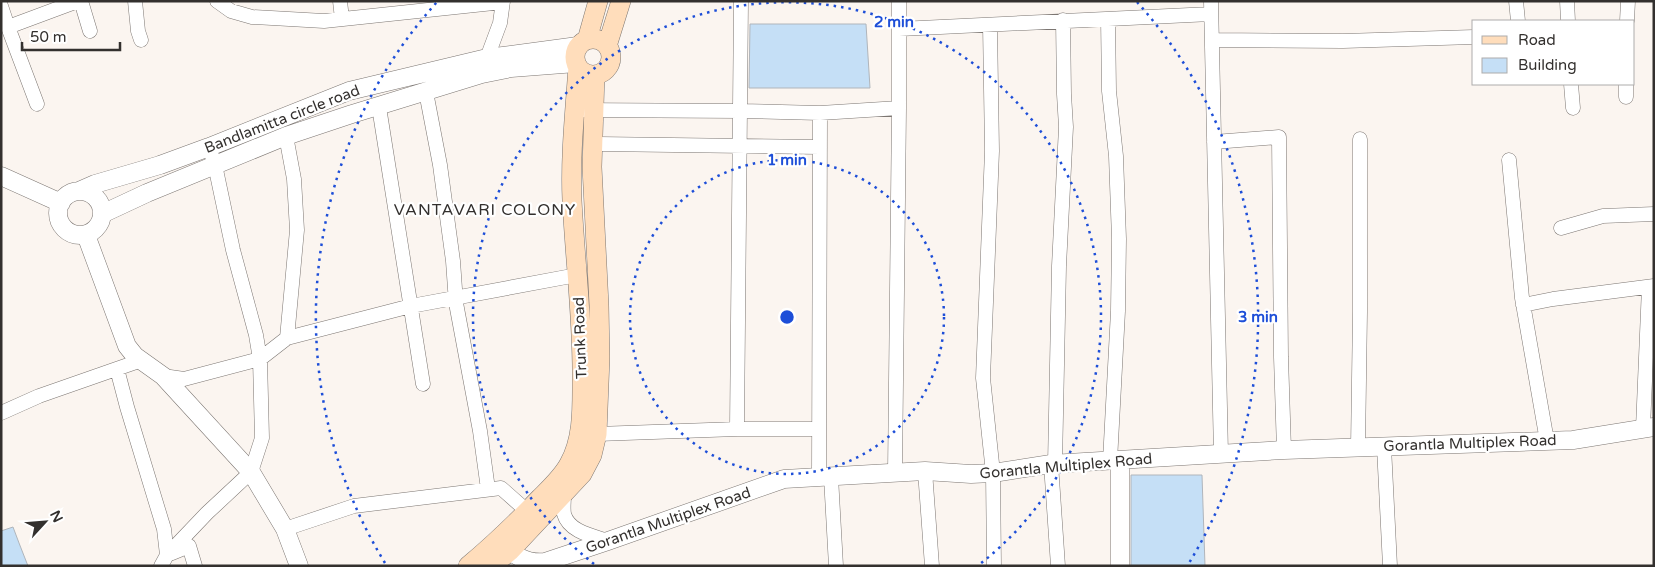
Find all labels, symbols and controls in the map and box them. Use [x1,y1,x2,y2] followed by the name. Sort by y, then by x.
[874,13,914,31] text: 2 min
[22,20,120,52] scale bar
[1472,20,1635,85] legend
[30,28,67,46] text: 50 m
[1518,31,1556,49] text: Road
[1518,56,1577,74] text: Building
[202,81,362,157] street label: Bandlamitta circle road
[767,151,807,169] text: 1 min
[394,200,576,220] district label: VANTAVARI COLONY
[570,297,590,379] street label: Trunk Road
[778,308,796,326] centre of rings
[1238,308,1278,326] text: 3 min
[1383,431,1557,455] street label: Gorantla Multiplex Road
[979,449,1153,483] street label: Gorantla Multiplex Road
[583,483,753,557] street label: Gorantla Multiplex Road
[20,497,70,547] north arrow
[46,508,66,525] text: N

